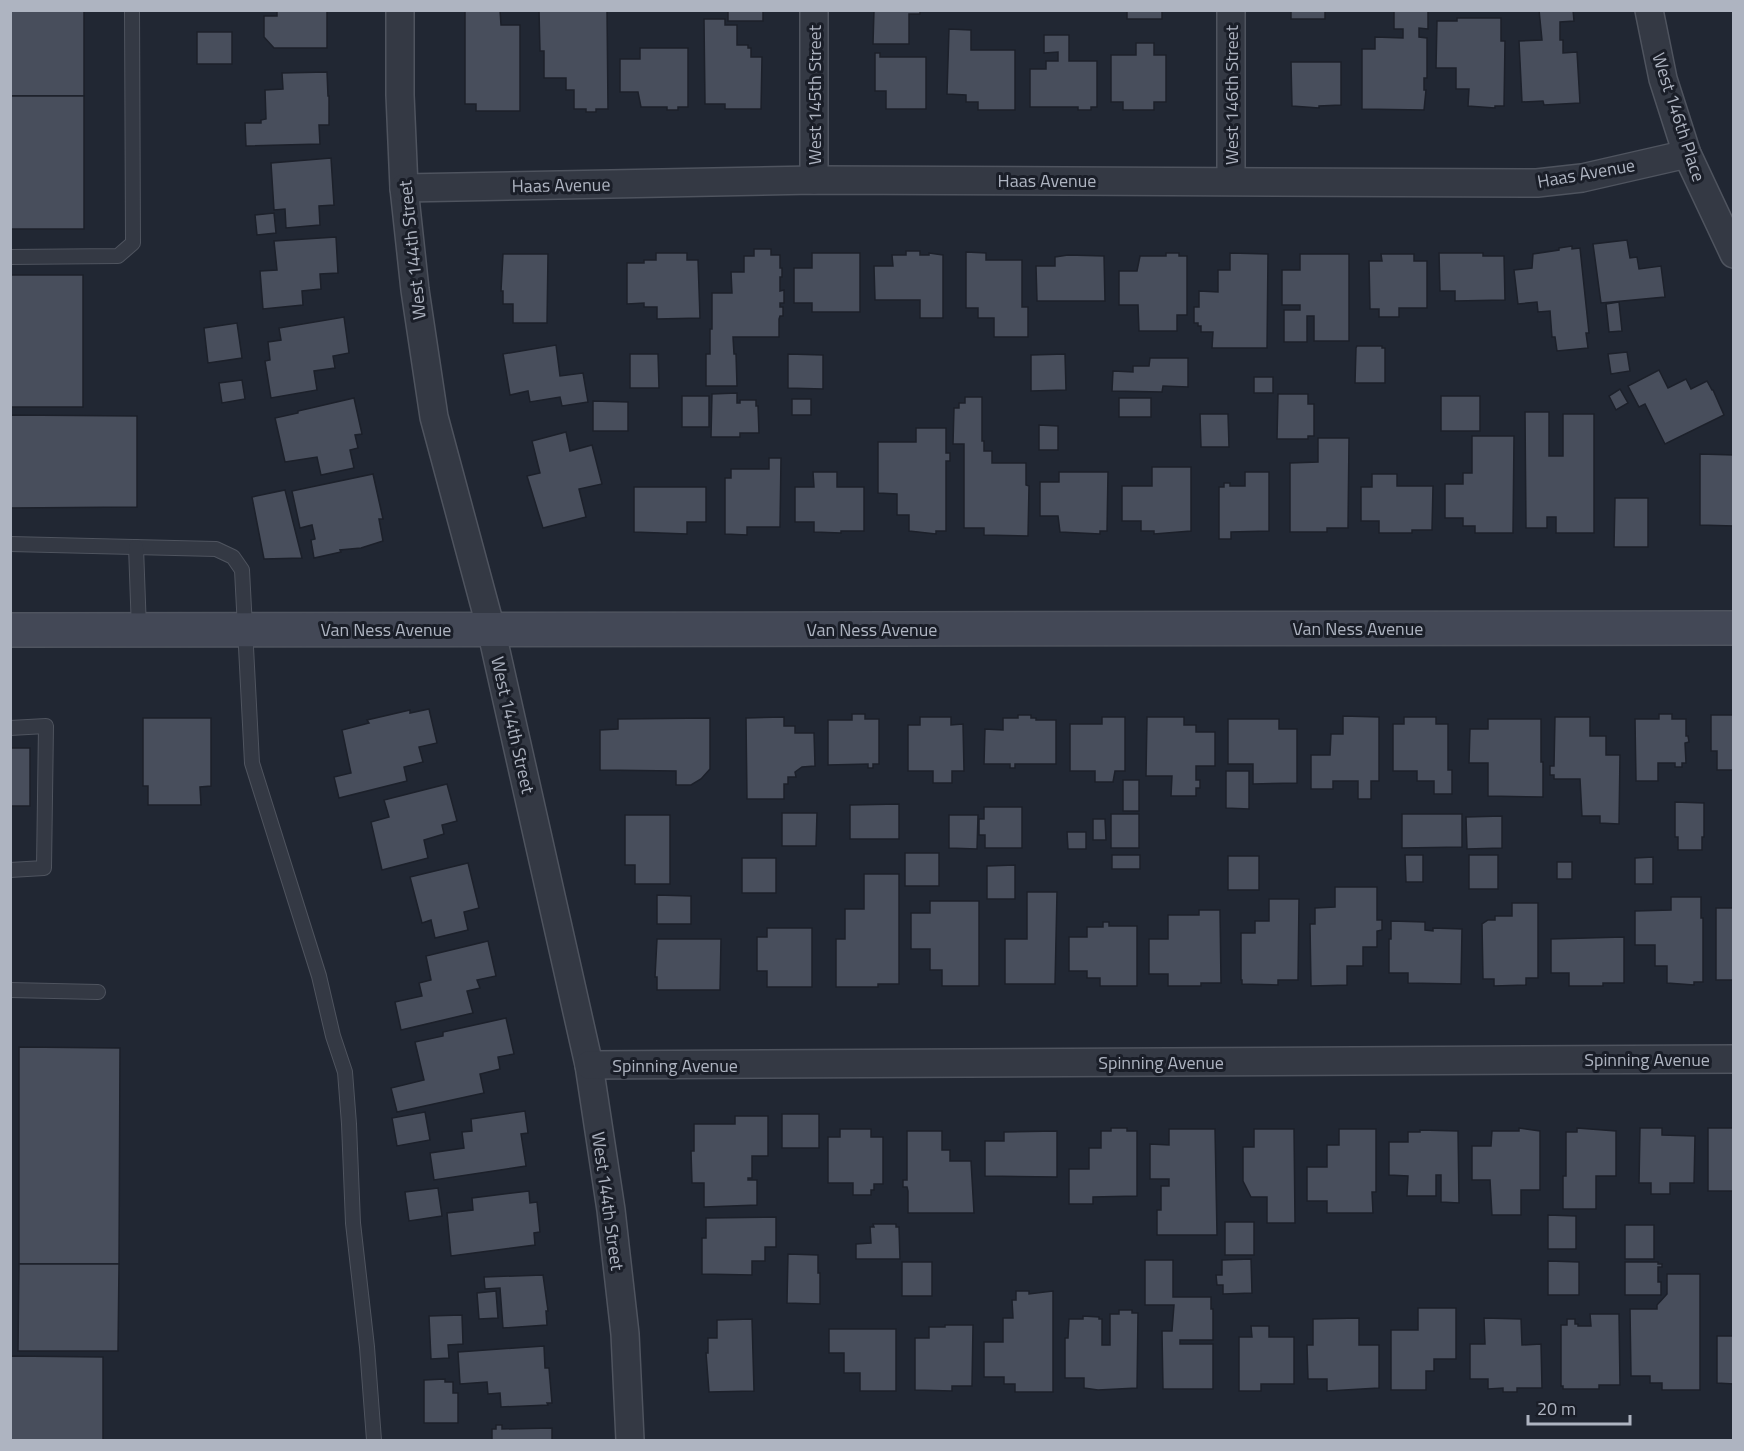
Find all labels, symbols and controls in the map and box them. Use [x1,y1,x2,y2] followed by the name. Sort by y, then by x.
[801,24,828,165] street label: West 145th Street
[1218,24,1245,165] street label: West 146th Street
[1645,49,1713,185] street label: West 146th Place
[1535,151,1637,195] street label: Haas Avenue
[998,167,1096,194] street label: Haas Avenue
[511,171,611,199] street label: Haas Avenue
[391,178,433,321] street label: West 144th Street
[1293,615,1423,642] street label: Van Ness Avenue
[321,616,451,643] street label: Van Ness Avenue
[807,616,937,643] street label: Van Ness Avenue
[484,654,542,797] street label: West 144th Street
[1584,1046,1710,1073] street label: Spinning Avenue
[1098,1049,1224,1076] street label: Spinning Avenue
[612,1052,738,1079] street label: Spinning Avenue
[585,1130,631,1273] street label: West 144th Street
[1528,1388,1630,1426] scale bar
[1537,1395,1576,1422] text: 20 m

